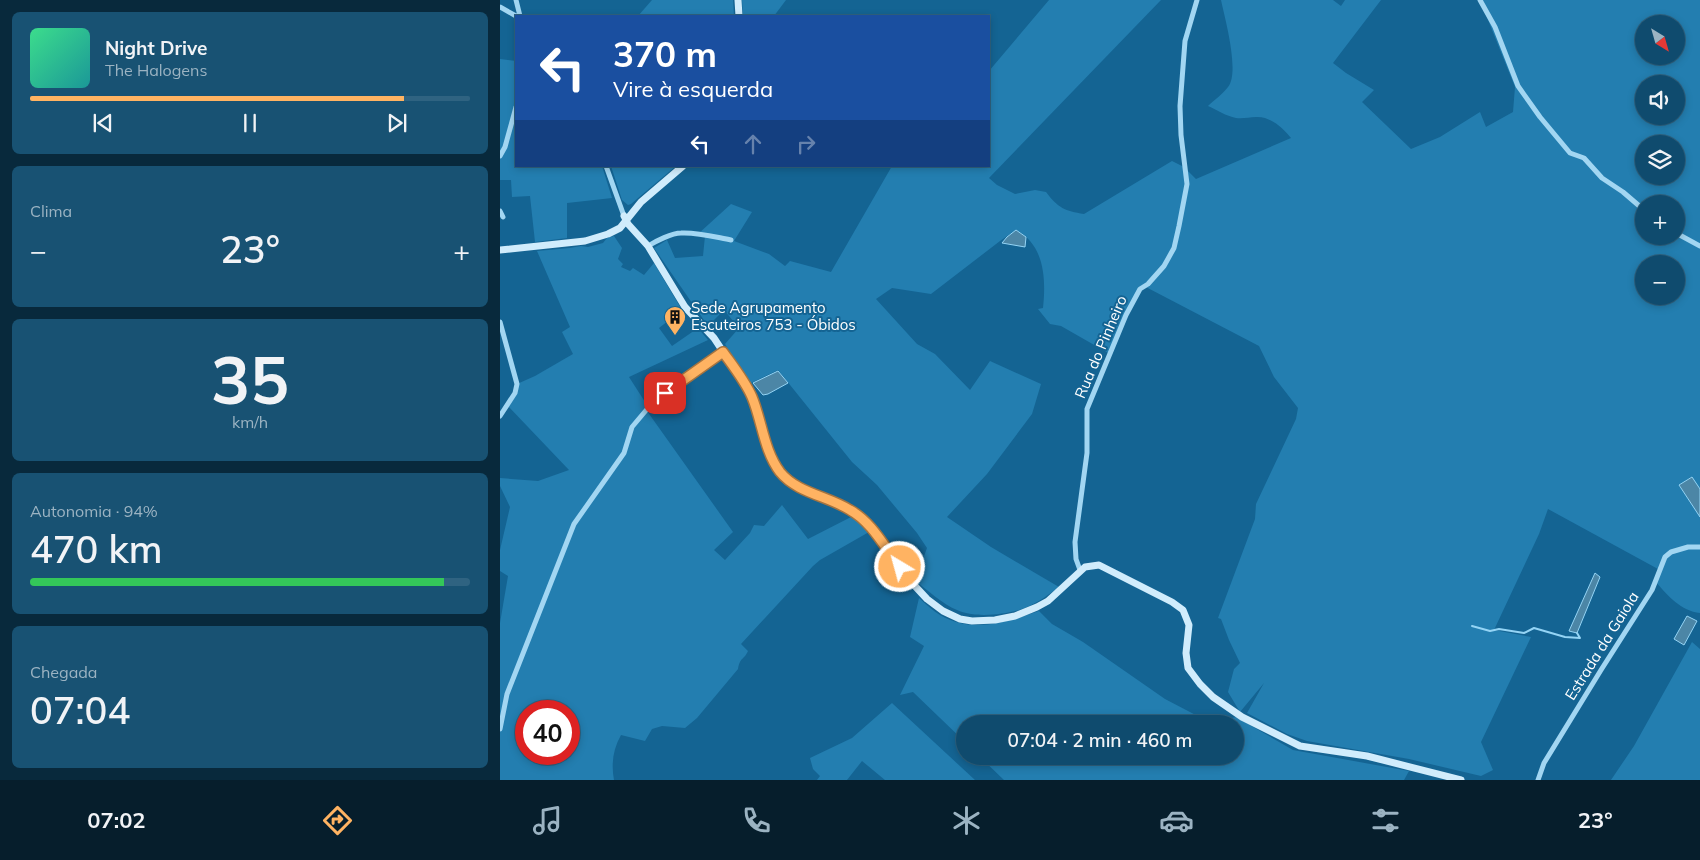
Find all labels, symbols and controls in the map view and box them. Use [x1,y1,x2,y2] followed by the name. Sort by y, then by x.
[1635,15,1685,65] north arrow
[1635,15,1685,305] map controls
[613,32,717,76] text: 370 m
[530,35,595,100] icon: left
[105,36,207,60] text: Night Drive
[105,60,207,80] text: The Halogens
[613,75,773,103] text: Vire à esquerda
[1635,75,1685,125] button: sound
[89,109,117,137] icon: previous
[236,109,264,137] icon: pause
[383,109,411,137] icon: next
[686,130,714,158] icon: left
[739,130,767,158] icon: ahead
[792,130,820,158] icon: right
[1635,135,1685,185] button: layers
[1635,195,1685,245] button: +
[30,201,72,221] text: Clima
[220,225,280,273] text: 23°
[30,233,47,268] text: −
[453,233,470,268] text: +
[1635,255,1685,305] button: −
[1070,292,1131,401] street label: Rua do Pinheiro
[691,298,856,334] place label: Sede Agrupamento Escuteiros 753 - Óbidos
[663,305,687,336] building icon: Sede Agrupamento Escuteiros 753 - Óbidos
[211,339,289,420] text: 35
[644,372,686,414] pin
[651,379,679,407] icon: arrive
[232,412,268,432] text: km/h
[30,501,158,521] text: Autonomia · 94%
[30,525,163,573] text: 470 km
[873,540,925,592] position arrow
[1561,588,1643,703] street label: Estrada da Gaiola
[30,662,97,682] text: Chegada
[30,686,130,734] text: 07:04
[515,700,580,765] speed limit sign: 40
[1007,728,1193,752] text: 07:04 · 2 min · 460 m
[320,803,355,838] icon: directions
[530,803,565,838] icon: music
[739,803,774,838] icon: phone
[949,803,984,838] icon: climate
[1159,803,1194,838] icon: car
[1368,803,1403,838] icon: filters
[87,806,146,834] text: 07:02
[1578,806,1613,834] text: 23°

